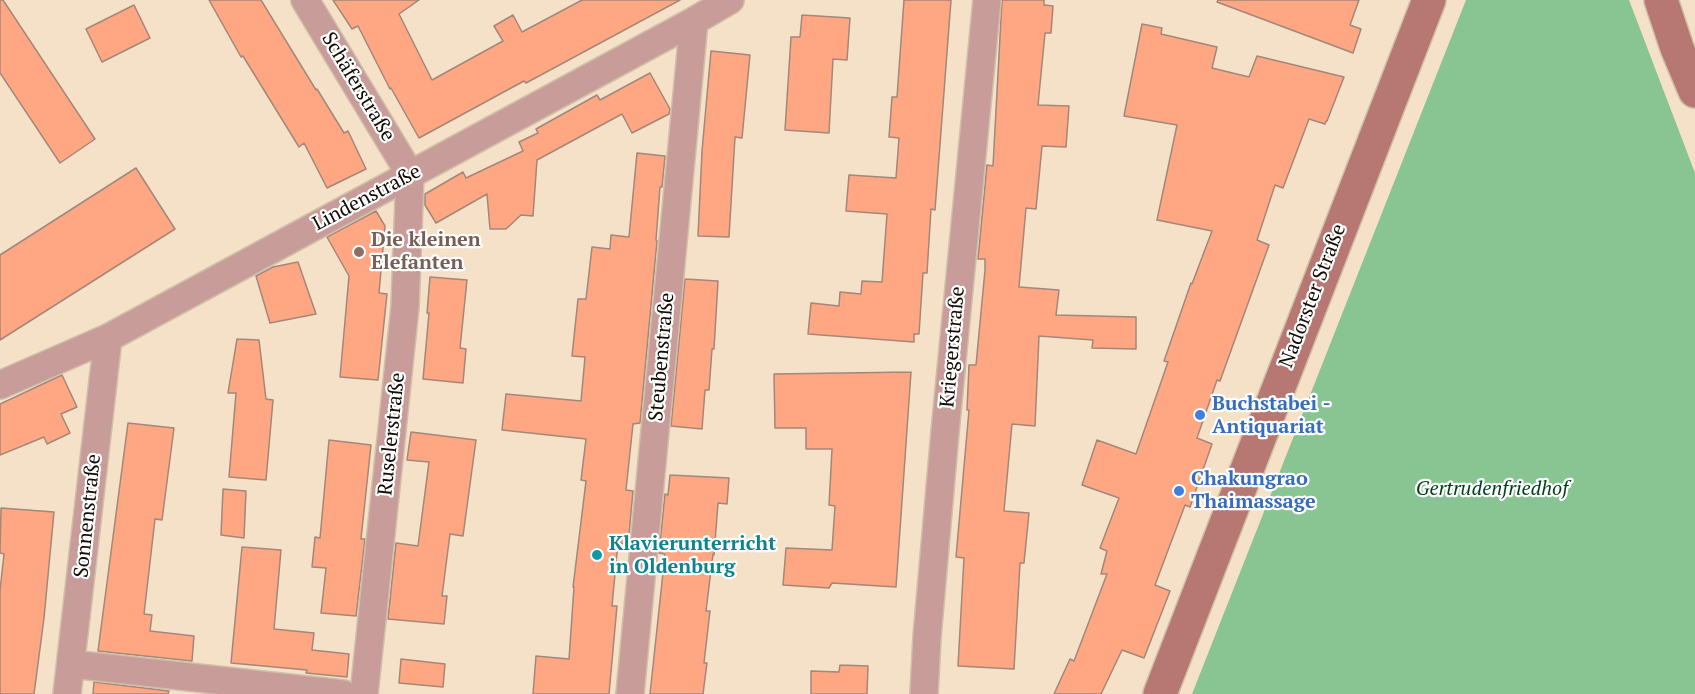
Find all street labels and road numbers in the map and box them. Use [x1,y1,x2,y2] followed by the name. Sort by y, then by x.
[316,28,400,146] street label: Schäferstraße
[309,160,425,236] street label: Lindenstraße
[1275,221,1351,371] street label: Nadorster Straße
[936,285,970,409] street label: Kriegerstraße
[644,292,680,422] street label: Steubenstraße
[374,371,410,497] street label: Ruselerstraße
[70,453,106,579] street label: Sonnenstraße

